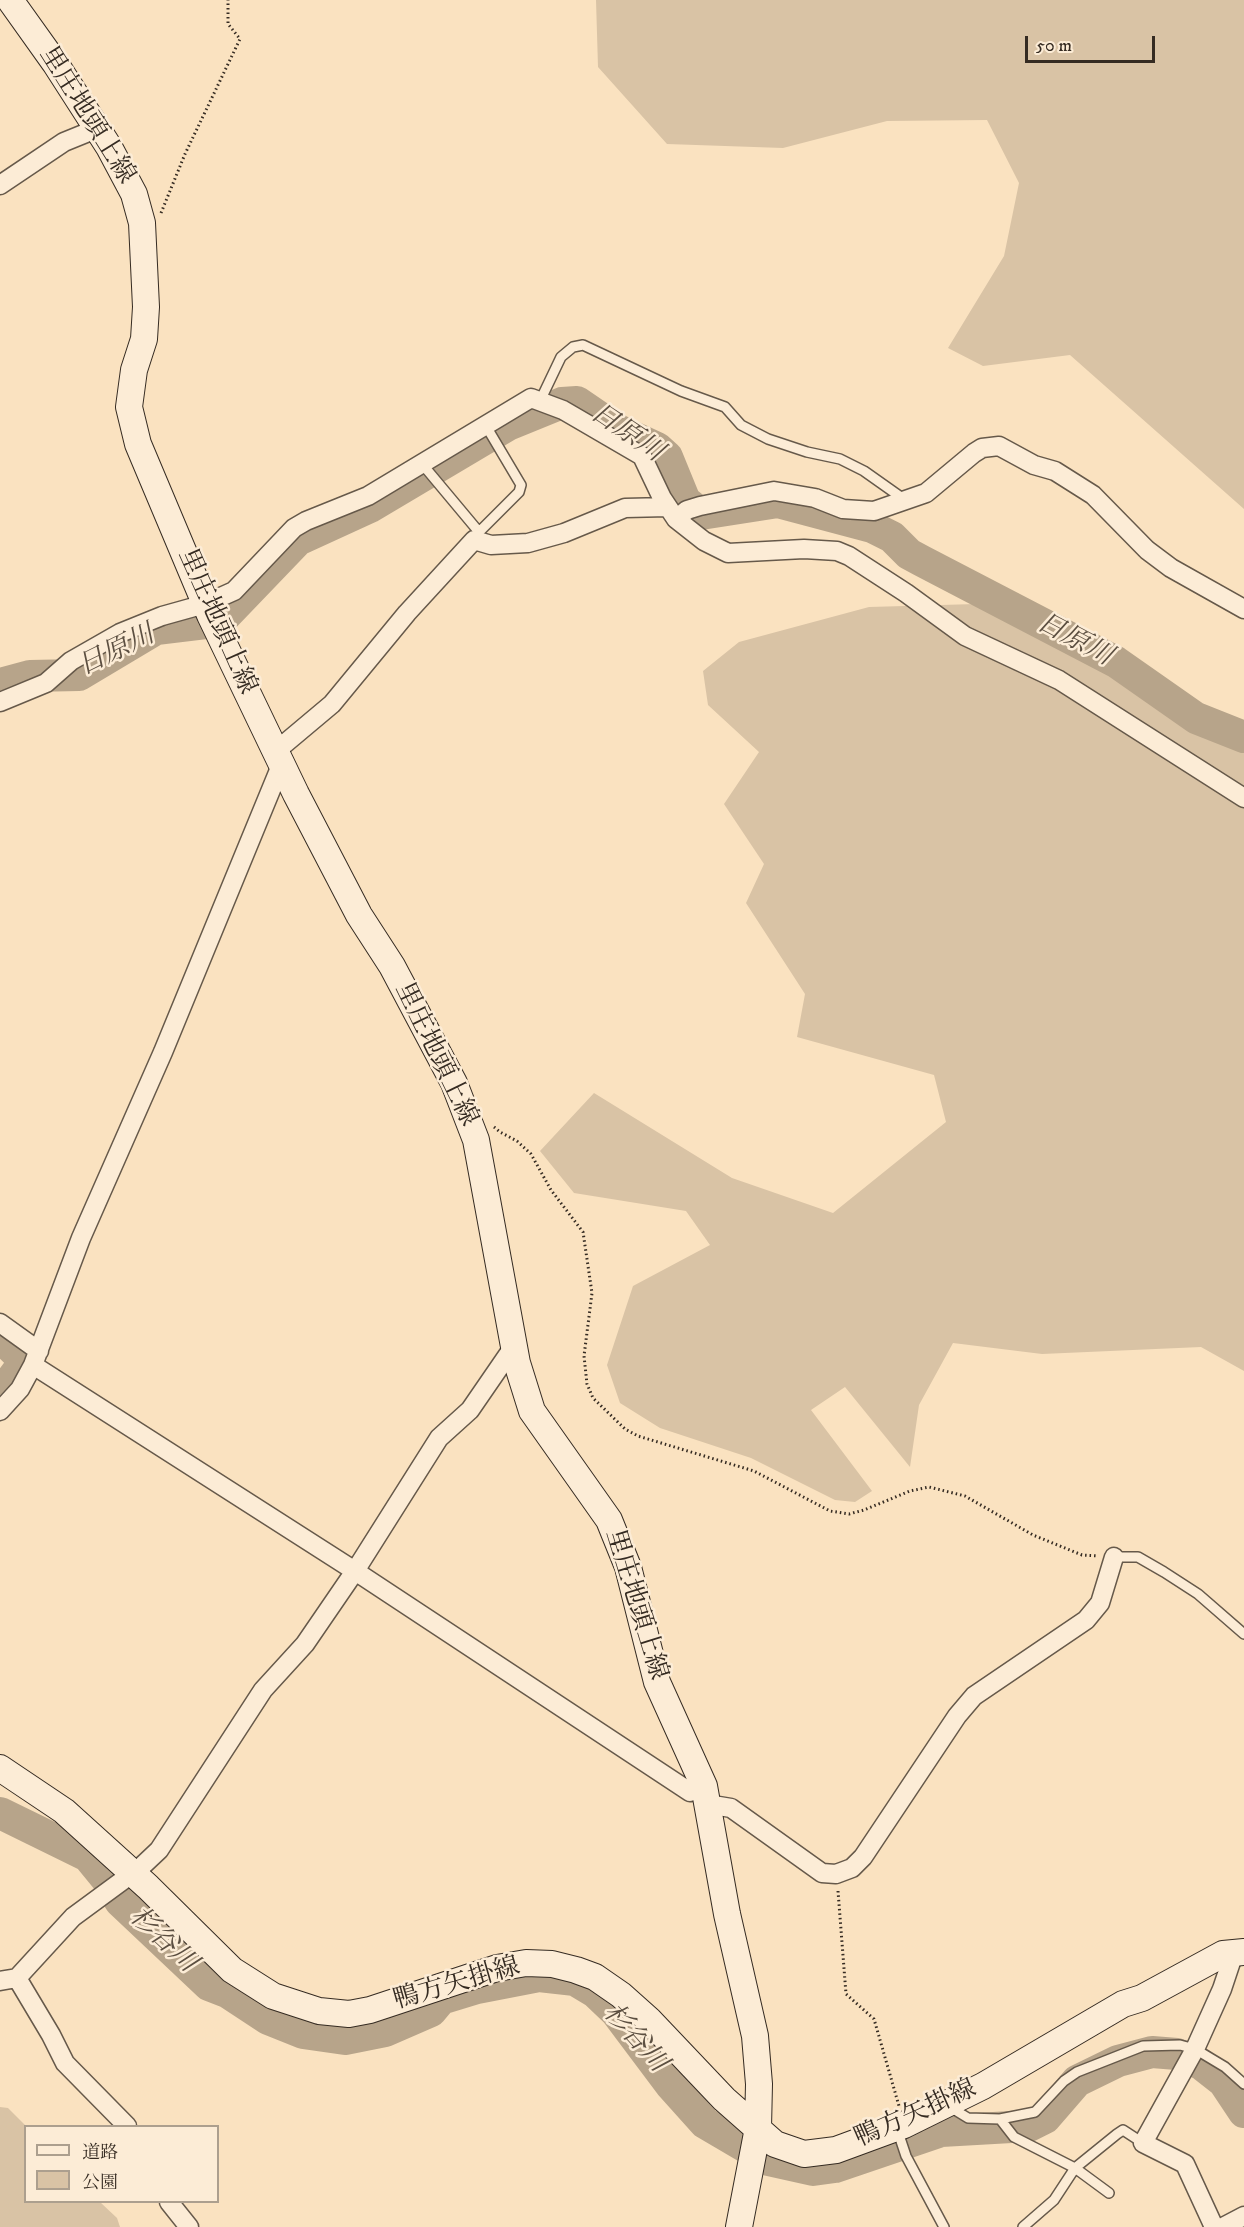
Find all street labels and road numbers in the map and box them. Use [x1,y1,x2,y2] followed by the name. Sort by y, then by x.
[31,42,141,190] street label: 里庄地頭上線
[170,544,262,700] street label: 里庄地頭上線
[387,978,483,1132] street label: 里庄地頭上線
[597,1526,673,1684] street label: 里庄地頭上線
[390,1952,524,2018] street label: 鴨方矢掛線
[850,2074,982,2156] street label: 鴨方矢掛線

